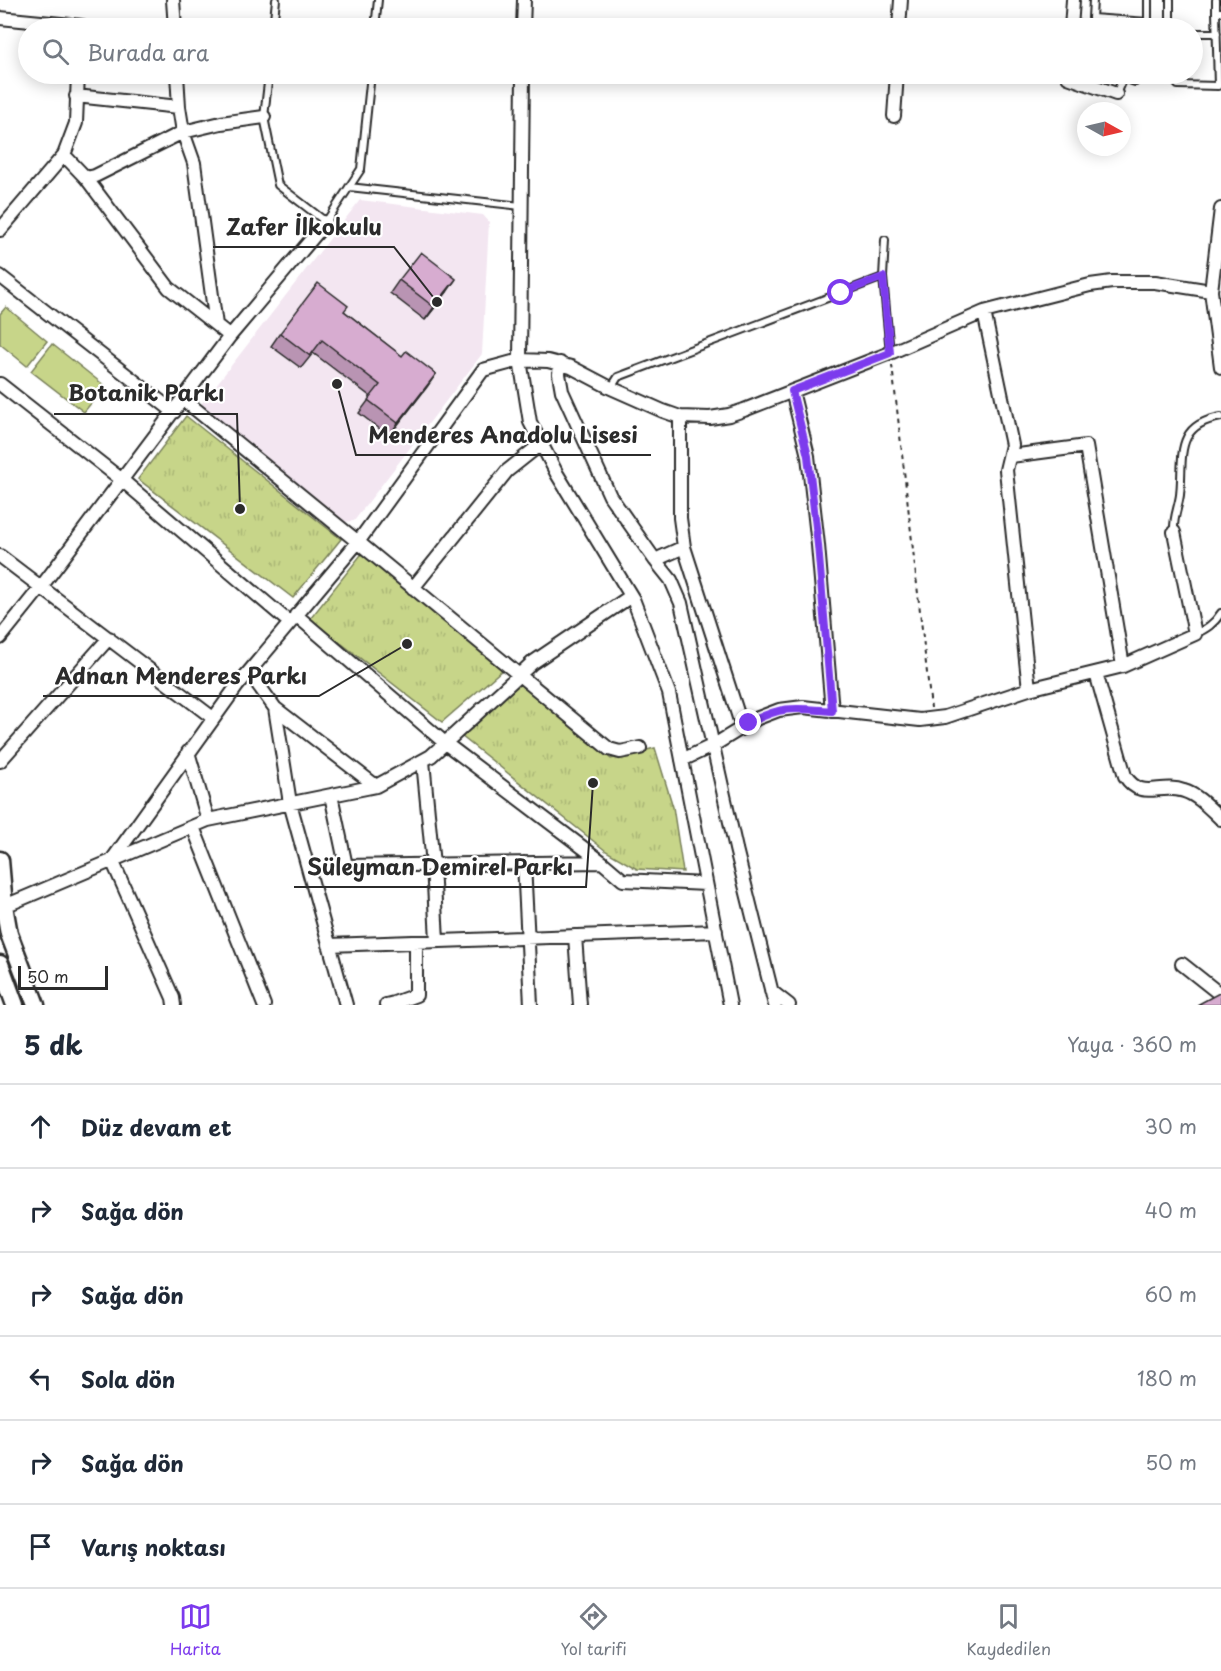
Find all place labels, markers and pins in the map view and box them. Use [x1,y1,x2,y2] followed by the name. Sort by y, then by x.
[213,207,394,247] callout: Zafer İlkokulu
[54,374,237,414] callout: Botanik Parkı
[356,415,651,455] callout: Menderes Anadolu Lisesi
[43,656,319,696] callout: Adnan Menderes Parkı
[294,847,586,887] callout: Süleyman Demirel Parkı

